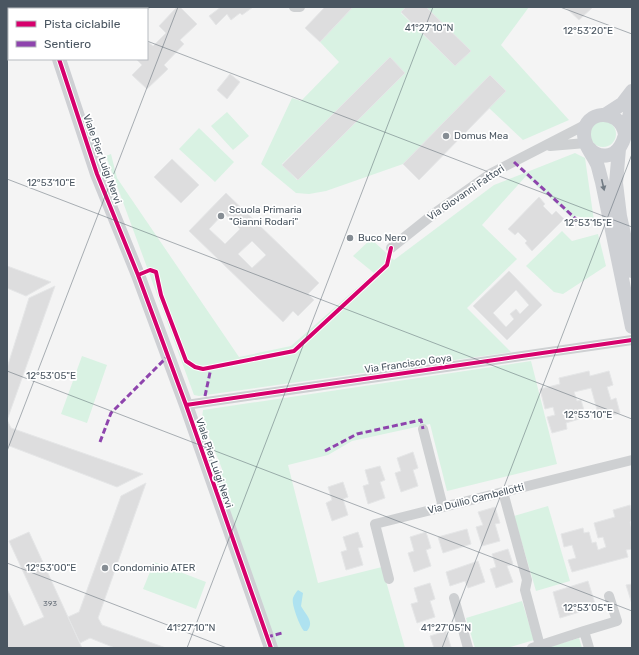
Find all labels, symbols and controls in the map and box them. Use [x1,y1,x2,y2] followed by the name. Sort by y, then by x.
[8,8,148,60] legend
[44,17,121,31] text: Pista ciclabile
[405,22,453,34] text: 41°27'10"N
[563,25,613,37] text: 12°53'20"E
[44,37,91,51] text: Sentiero
[80,113,124,205] street label: Viale Pier Luigi Nervi
[454,130,508,142] place label: Domus Mea
[441,131,451,141] marker: Domus Mea
[425,163,507,223] street label: Via Giovanni Fattori
[27,177,75,189] text: 12°53'10"E
[600,178,606,191] one-way arrow
[229,204,302,228] place label: Scuola Primaria "Gianni Rodari"
[216,211,226,221] marker: Scuola Primaria "Gianni Rodari"
[564,217,612,229] text: 12°53'15"E
[358,232,407,244] place label: Buco Nero
[345,233,355,243] marker: Buco Nero
[364,352,452,376] street label: Via Francisco Goya
[26,370,76,382] text: 12°53'05"E
[564,409,612,421] text: 12°53'10"E
[193,416,235,510] street label: Viale Pier Luigi Nervi
[427,481,525,517] street label: Via Duilio Cambellotti
[26,562,76,574] text: 12°53'00"E
[113,562,196,574] place label: Condominio ATER
[100,563,110,573] marker: Condominio ATER
[43,599,57,608] house number: 393
[563,602,613,614] text: 12°53'05"E
[167,622,215,634] text: 41°27'10"N
[421,622,471,634] text: 41°27'05"N

